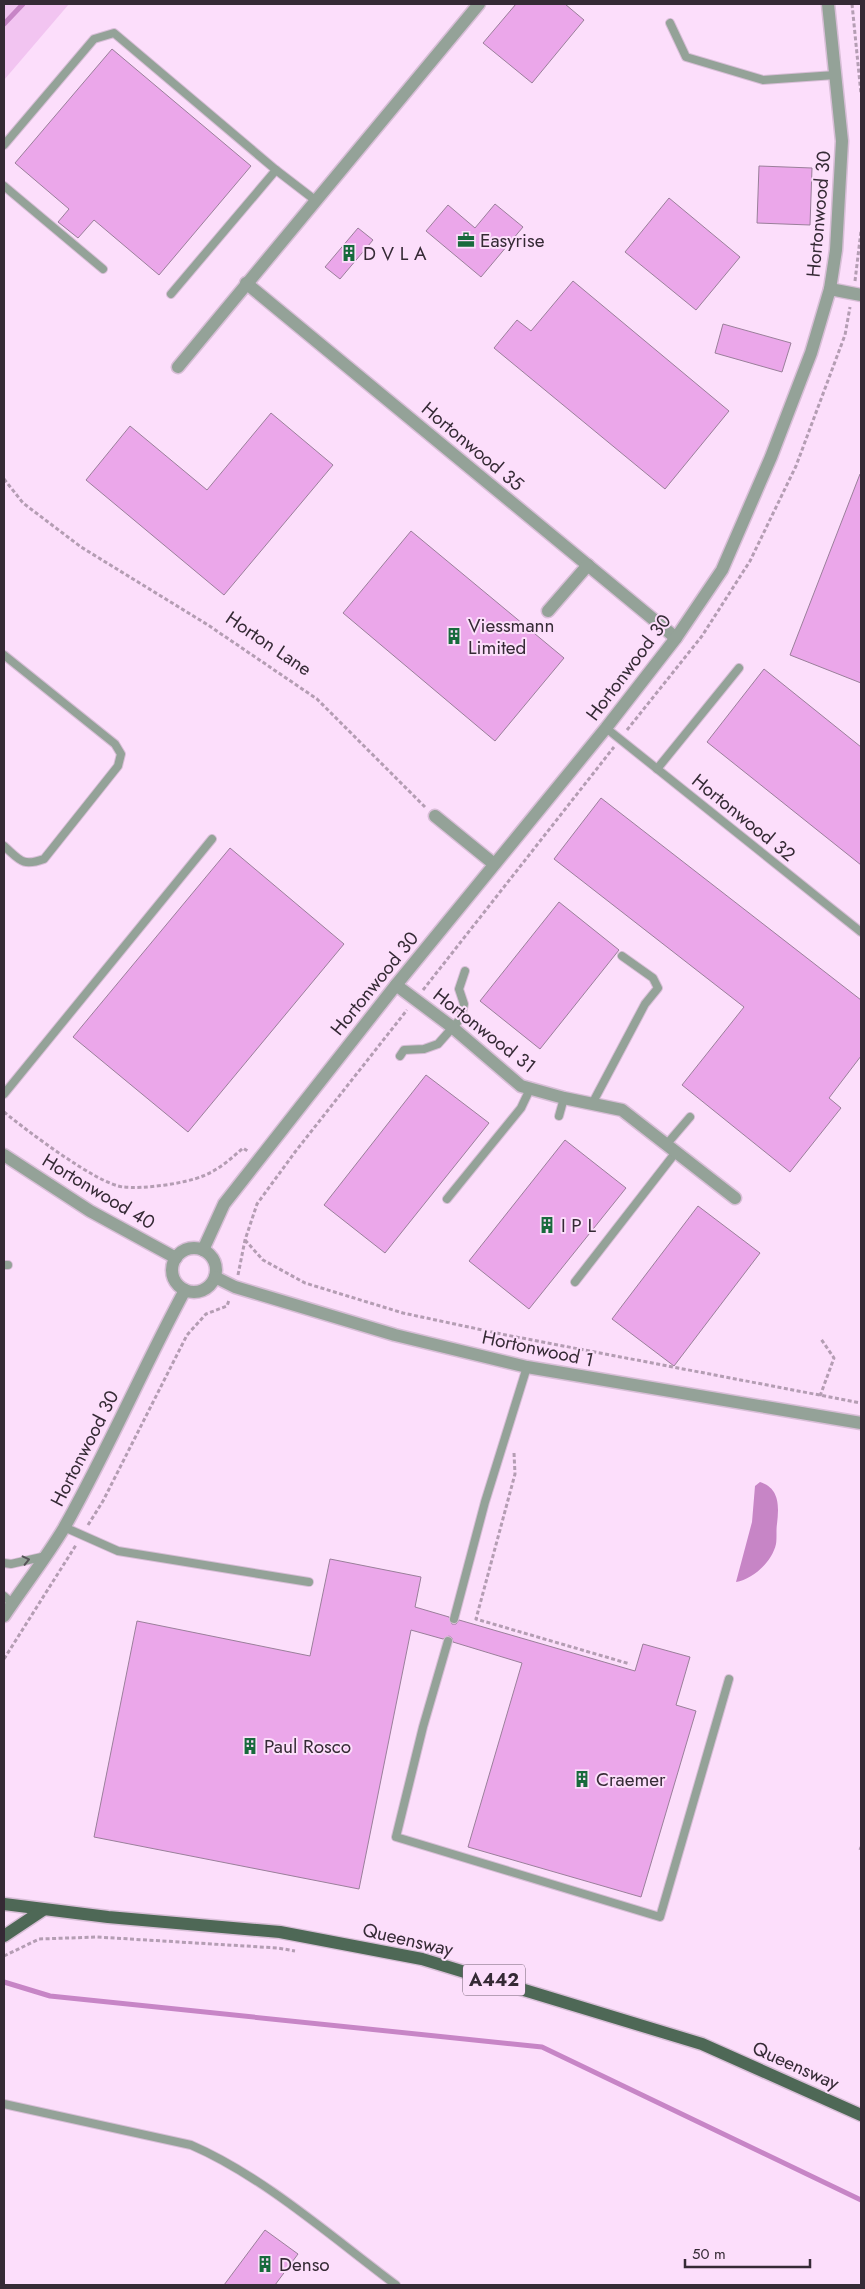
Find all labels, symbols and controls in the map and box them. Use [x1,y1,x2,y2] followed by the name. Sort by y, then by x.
[800,150,837,278] street label: Hortonwood 30
[480,227,545,254] place label: Easyrise
[456,230,476,250] office icon: Easyrise
[363,240,427,267] place label: D V L A
[339,243,359,263] building icon: D V L A
[416,395,530,497] street label: Hortonwood 35
[220,605,317,682] street label: Horton Lane
[579,608,677,726] street label: Hortonwood 30
[468,612,555,661] place label: Viessmann Limited
[444,626,464,646] building icon: Viessmann Limited
[686,767,801,868] street label: Hortonwood 32
[324,925,425,1041] street label: Hortonwood 30
[427,982,542,1079] street label: Hortonwood 31
[37,1147,160,1236] street label: Hortonwood 40
[561,1212,596,1239] place label: I P L
[537,1215,557,1235] building icon: I P L
[479,1323,596,1374] street label: Hortonwood 1
[44,1386,125,1511] street label: Hortonwood 30
[21,1555,30,1566] one-way arrow
[264,1733,351,1760] place label: Paul Rosco
[240,1736,260,1756] building icon: Paul Rosco
[596,1766,666,1793] place label: Craemer
[572,1769,592,1789] building icon: Craemer
[360,1916,457,1963] street label: Queensway
[463,1964,525,1996] road number: A442
[748,2034,844,2097] street label: Queensway
[685,2236,810,2268] scale bar
[692,2243,726,2265] text: 50 m
[279,2251,330,2278] place label: Denso
[255,2254,275,2274] building icon: Denso

